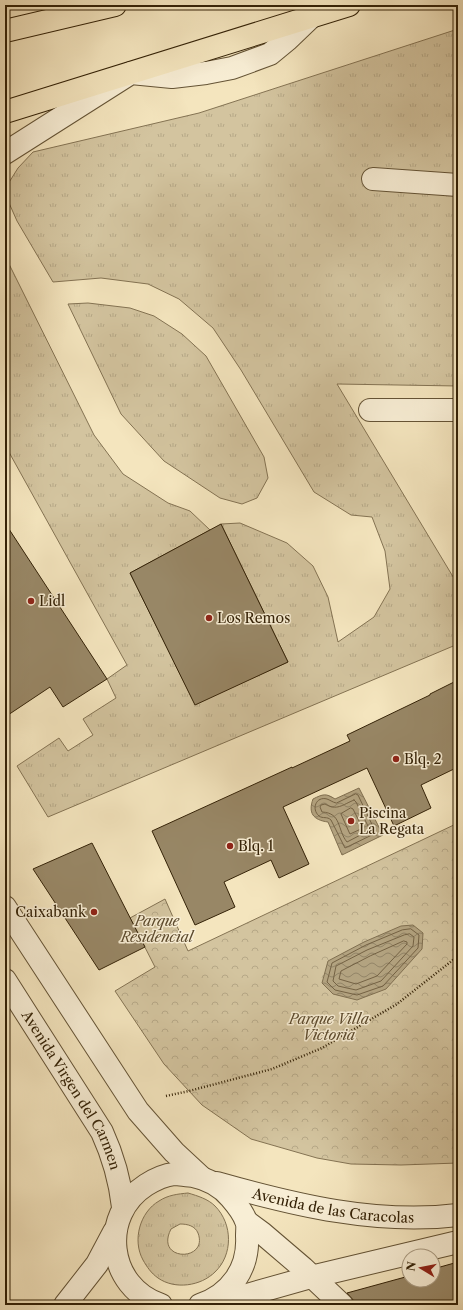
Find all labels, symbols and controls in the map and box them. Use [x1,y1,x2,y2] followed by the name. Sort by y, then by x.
[39,592,65,610] place label: Lidl
[26,596,36,606] marker: Lidl
[217,609,290,627] place label: Los Remos
[204,613,214,623] marker: Los Remos
[404,750,442,768] place label: Blq. 2
[391,754,401,764] marker: Blq. 2
[359,804,425,838] place label: Piscina La Regata
[346,816,356,826] marker: Piscina La Regata
[238,837,274,855] place label: Blq. 1
[225,841,235,851] marker: Blq. 1
[15,903,87,921] place label: Caixabank
[89,907,99,917] marker: Caixabank
[120,912,195,946] park label: Parque Residencial
[17,1006,124,1172] street label: Avenida Virgen del Carmen
[288,1010,370,1044] park label: Parque Villa Victoria
[250,1184,414,1227] street label: Avenida de las Caracolas
[401,1248,441,1288] north arrow
[403,1260,419,1272] text: N

